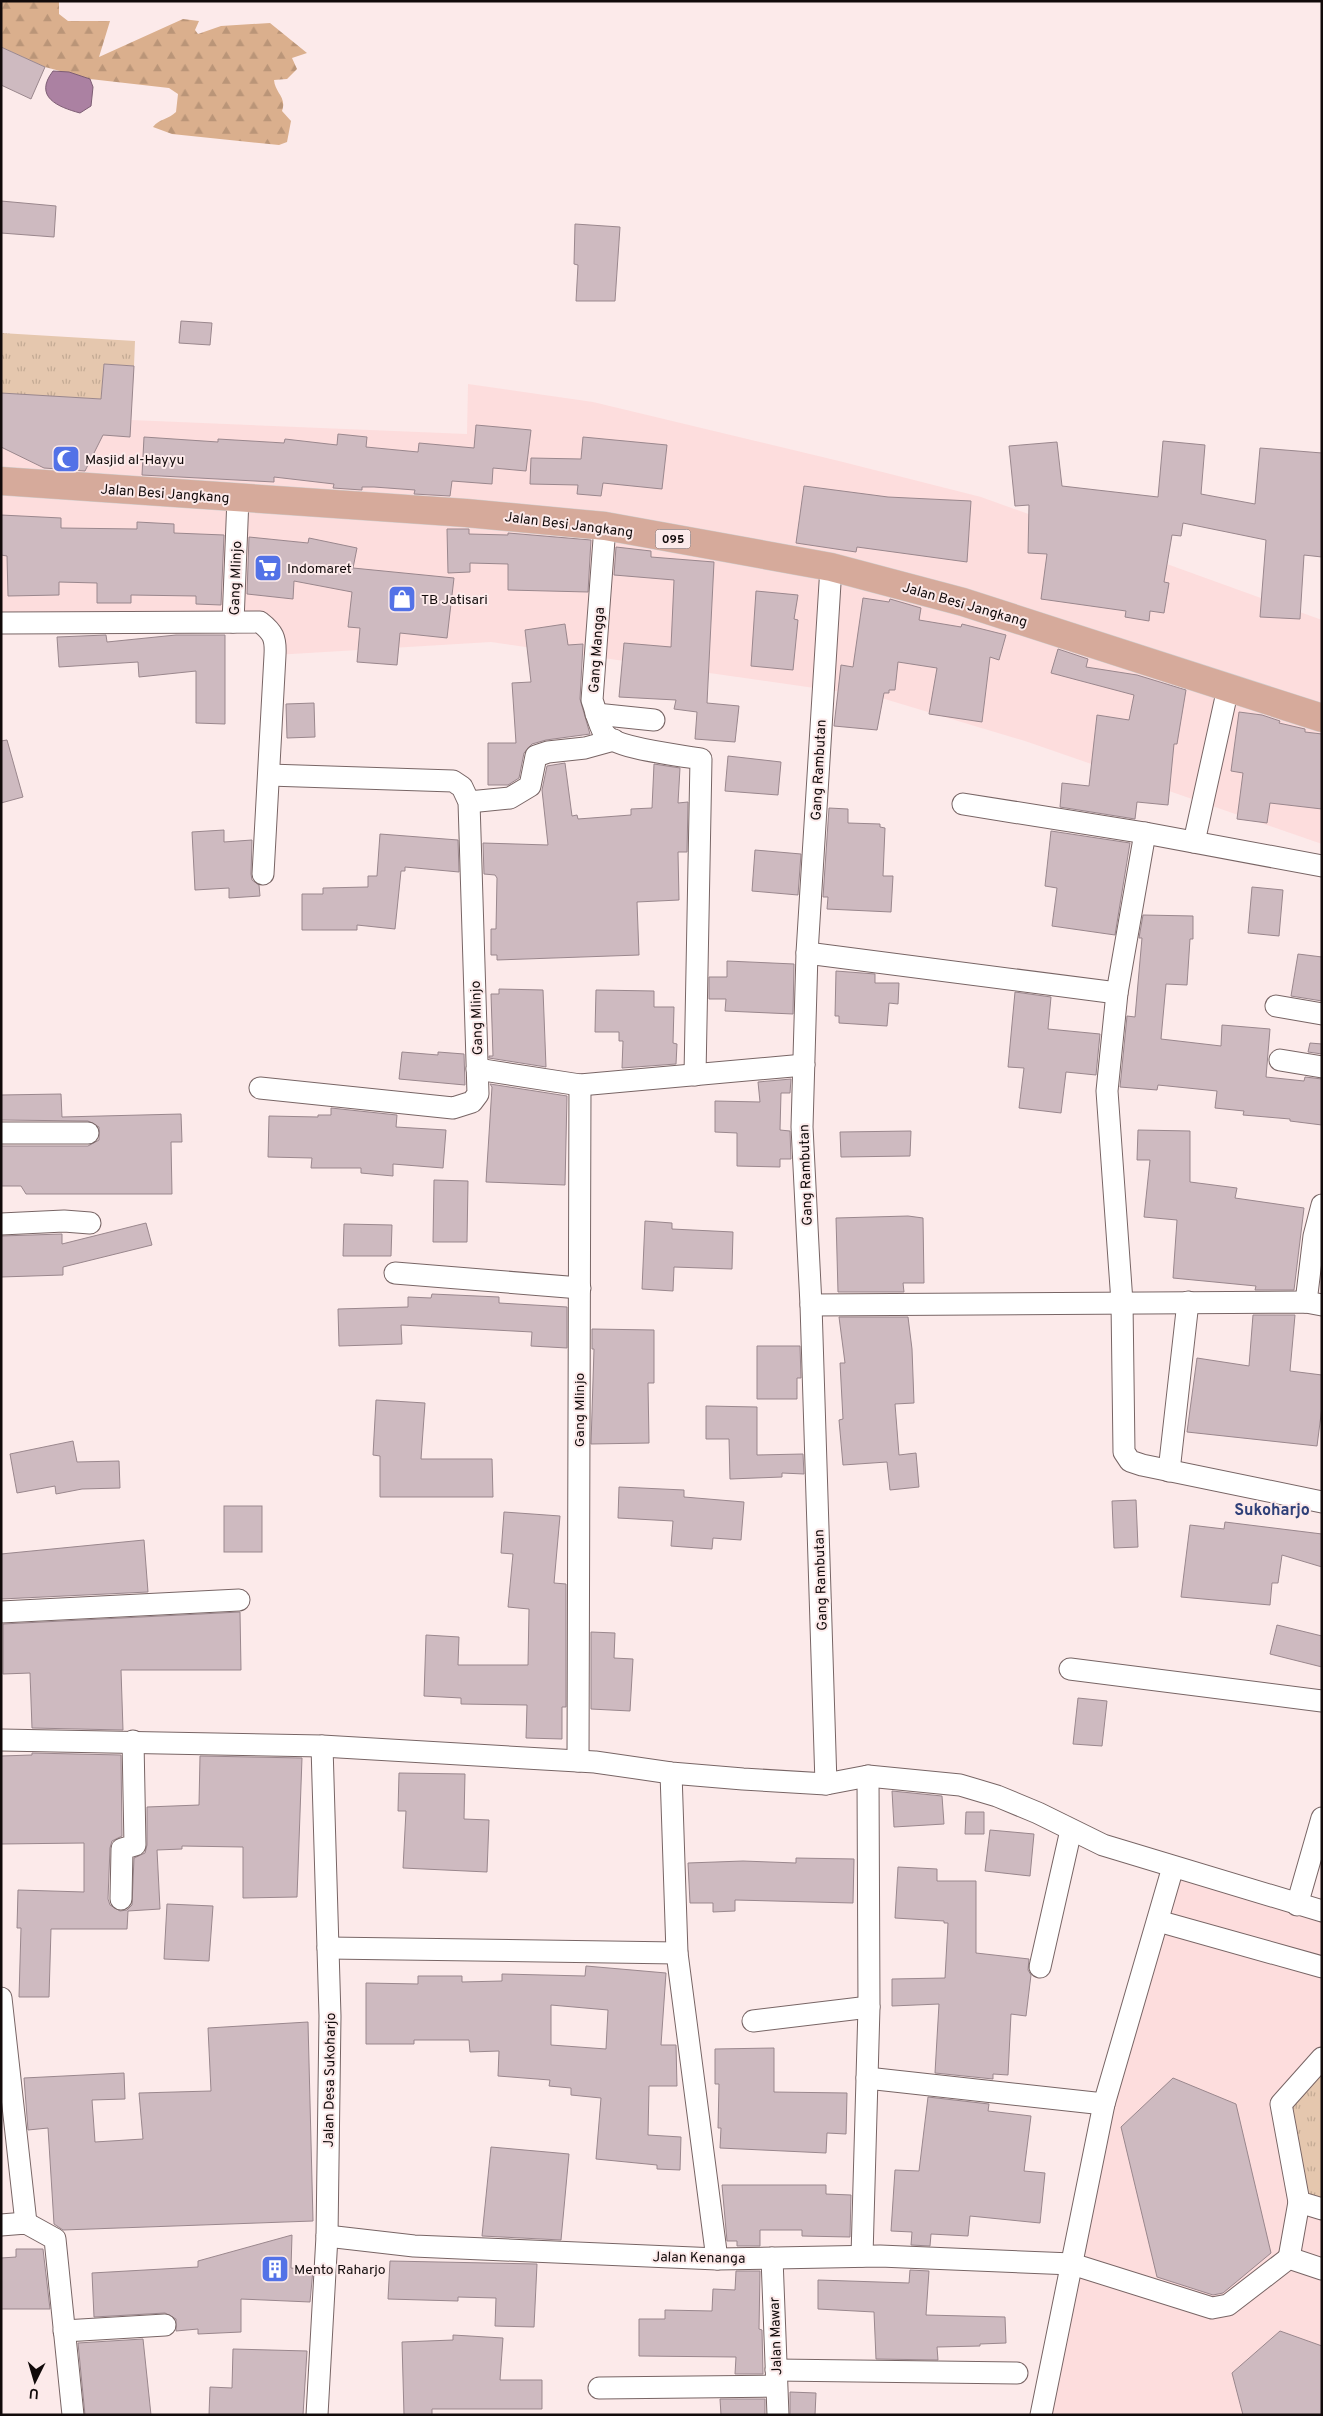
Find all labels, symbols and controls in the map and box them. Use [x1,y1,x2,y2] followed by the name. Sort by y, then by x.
[51,444,81,474] mosque icon: Masjid al-Hayyu
[85,452,184,469] place label: Masjid al-Hayyu
[100,482,230,507] street label: Jalan Besi Jangkang
[504,509,634,542] street label: Jalan Besi Jangkang
[656,530,690,548] road number: 095
[227,540,246,616] street label: Gang Mlinjo
[253,553,283,583] supermarket icon: Indomaret
[287,561,352,578] place label: Indomaret
[900,579,1029,631] street label: Jalan Besi Jangkang
[387,584,417,614] shop icon: TB Jatisari
[421,592,488,609] place label: TB Jatisari
[586,607,609,694] street label: Gang Mangga
[808,719,831,821] street label: Gang Rambutan
[468,980,487,1056] street label: Gang Mlinjo
[796,1124,817,1226] street label: Gang Rambutan
[572,1373,589,1447] street label: Gang Mlinjo
[1234,1501,1310,1521] district label: Sukoharjo
[811,1529,832,1631] street label: Gang Rambutan
[321,2012,340,2147] street label: Jalan Desa Sukoharjo
[652,2249,746,2268] street label: Jalan Kenanga
[260,2254,290,2284] building icon: Mento Raharjo
[294,2262,386,2279] place label: Mento Raharjo
[767,2296,786,2375] street label: Jalan Mawar
[10,2356,60,2406] north arrow
[28,2384,40,2401] text: U

